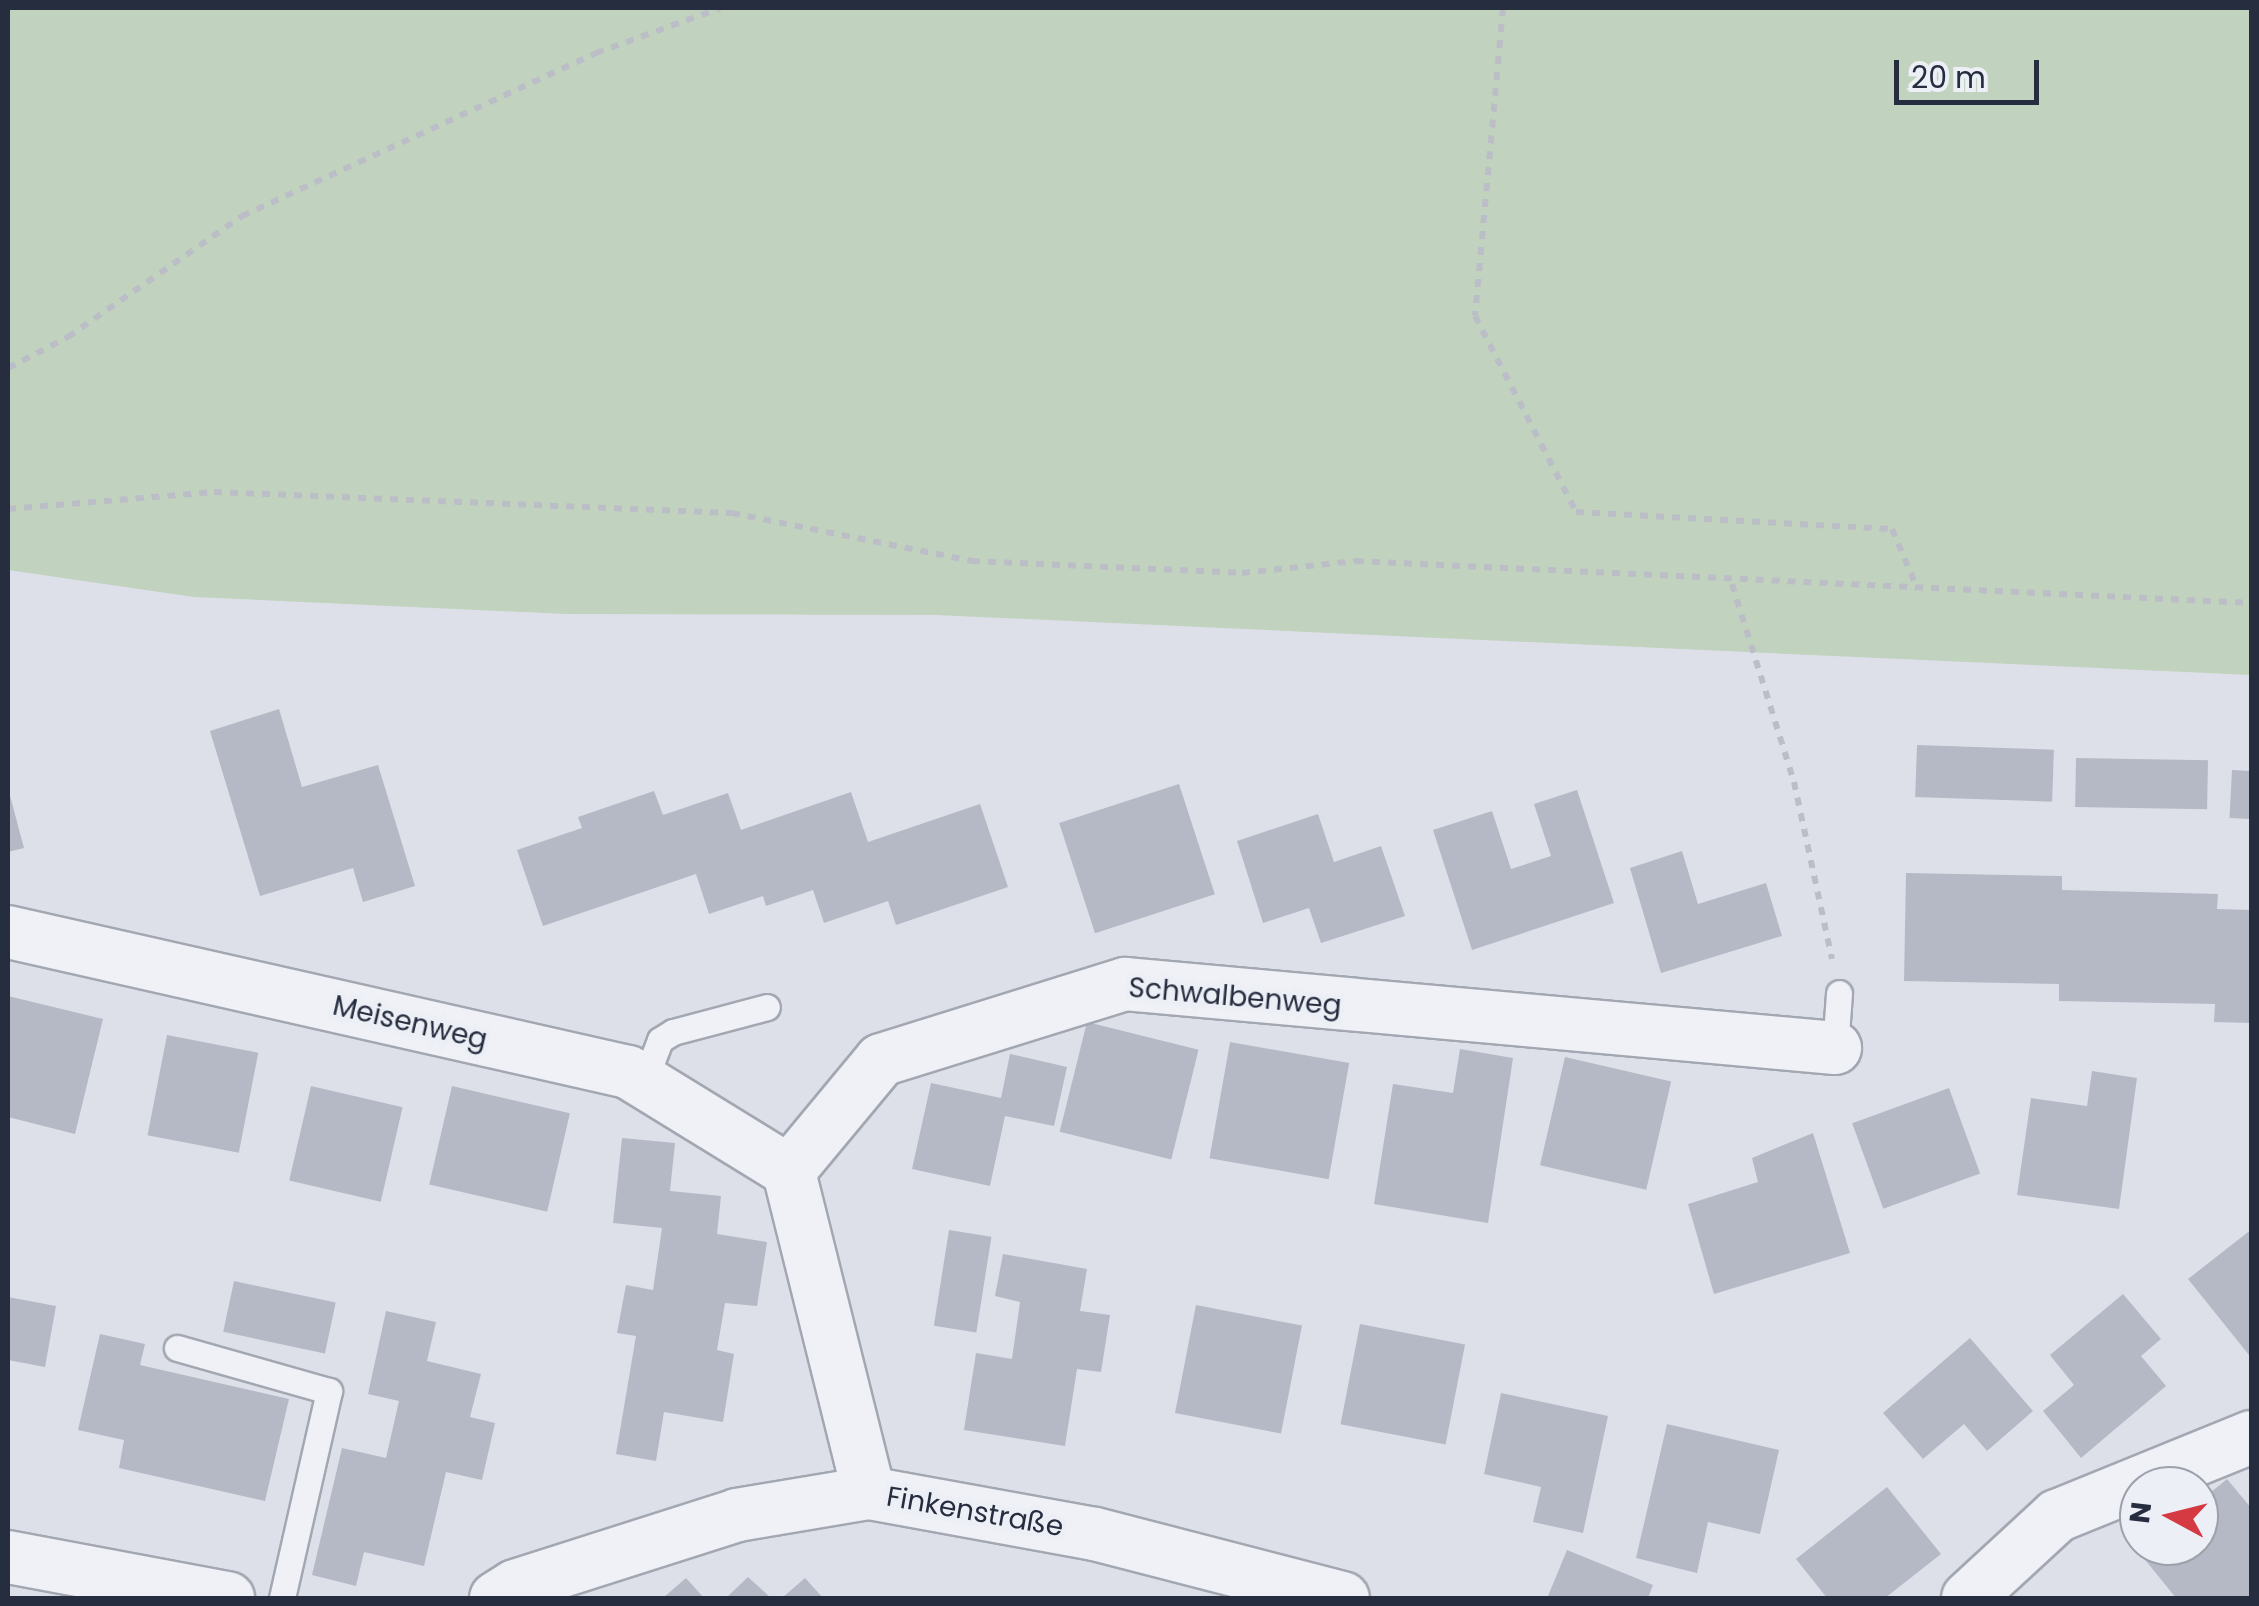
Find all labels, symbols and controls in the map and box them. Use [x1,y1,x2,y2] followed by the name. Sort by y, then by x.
[1899,40,2044,102] scale bar
[1911,56,1986,99] text: 20 m
[1127,971,1343,1023] street label: Schwalbenweg
[329,989,491,1057] street label: Meisenweg
[2119,1466,2219,1566] north arrow
[884,1480,1066,1544] street label: Finkenstraße
[2120,1500,2161,1525] text: N

